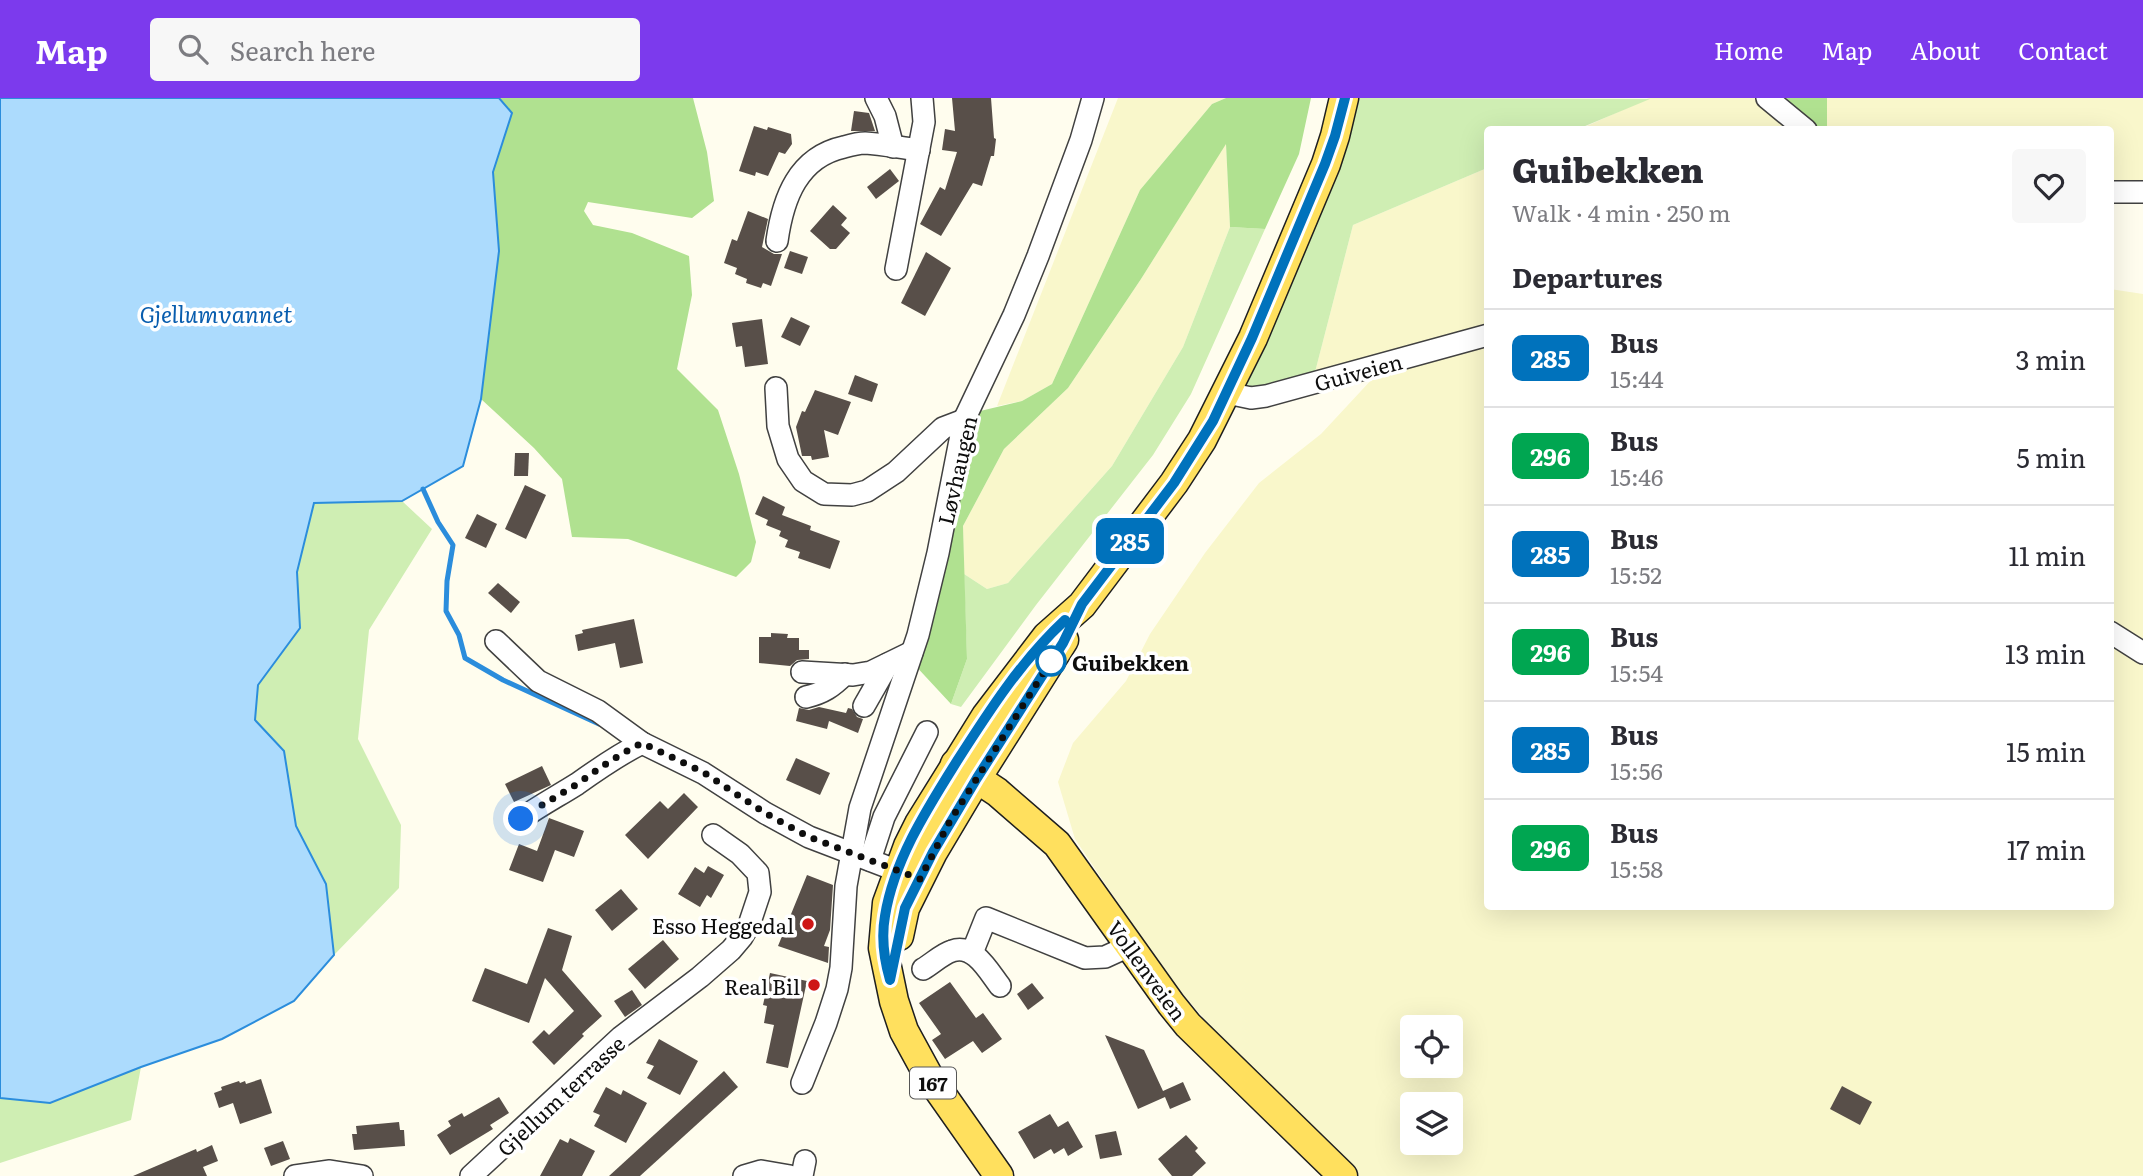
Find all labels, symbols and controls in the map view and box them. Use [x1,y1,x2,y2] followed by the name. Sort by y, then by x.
[150,18,640,81] search box
[35,25,108,74] text: Map
[174,30,212,68] icon: search
[230,30,376,69] text: Search here
[1714,32,1783,67] text: Home
[1821,32,1872,67] text: Map
[1910,32,1980,67] text: About
[2018,32,2108,67] text: Contact
[1512,144,1704,193] text: Guibekken
[2012,149,2086,223] button: heart
[1512,195,1731,229] text: Walk · 4 min · 250 m
[1512,257,1663,296] text: Departures
[140,296,292,330] water label: Gjellumvannet
[1610,322,1658,361] text: Bus
[2016,339,2086,378] text: 3 min
[1530,340,1571,375] text: 285
[1311,344,1405,398] street label: Guiveien
[1610,361,1664,395] text: 15:44
[928,412,984,528] street label: Løvhaugen
[1610,420,1658,459] text: Bus
[2017,437,2086,476] text: 5 min
[1530,438,1571,473] text: 296
[1610,459,1663,493] text: 15:46
[1090,518,1170,564] line badge: 285
[1610,518,1658,557] text: Bus
[1110,523,1150,558] text: 285
[2009,535,2086,574] text: 11 min
[1530,536,1571,571] text: 285
[1610,557,1662,591] text: 15:52
[1610,616,1658,655] text: Bus
[2005,633,2086,672] text: 13 min
[1530,634,1571,669] text: 296
[1036,646,1066,676] marker: Guibekken
[1072,646,1190,677] place label: Guibekken
[1610,655,1663,689] text: 15:54
[1610,714,1658,753] text: Bus
[2006,731,2086,770] text: 15 min
[1530,732,1571,767] text: 285
[1610,753,1663,787] text: 15:56
[503,801,538,836] your location
[1610,812,1658,851] text: Bus
[2007,829,2086,868] text: 17 min
[1530,830,1571,865] text: 296
[1610,851,1663,885] text: 15:58
[652,909,794,940] place label: Esso Heggedal
[1101,913,1195,1027] street label: Vollenveien
[800,916,816,932] marker: Esso Heggedal
[724,970,800,1001] place label: Real Bil
[806,977,822,993] marker: Real Bil
[1400,1015,1463,1155] map controls
[1400,1015,1463,1078] button: locate
[489,1028,631,1162] street label: Gjellum terrasse
[910,1068,956,1099] road number: 167
[1400,1092,1463,1155] button: layers

